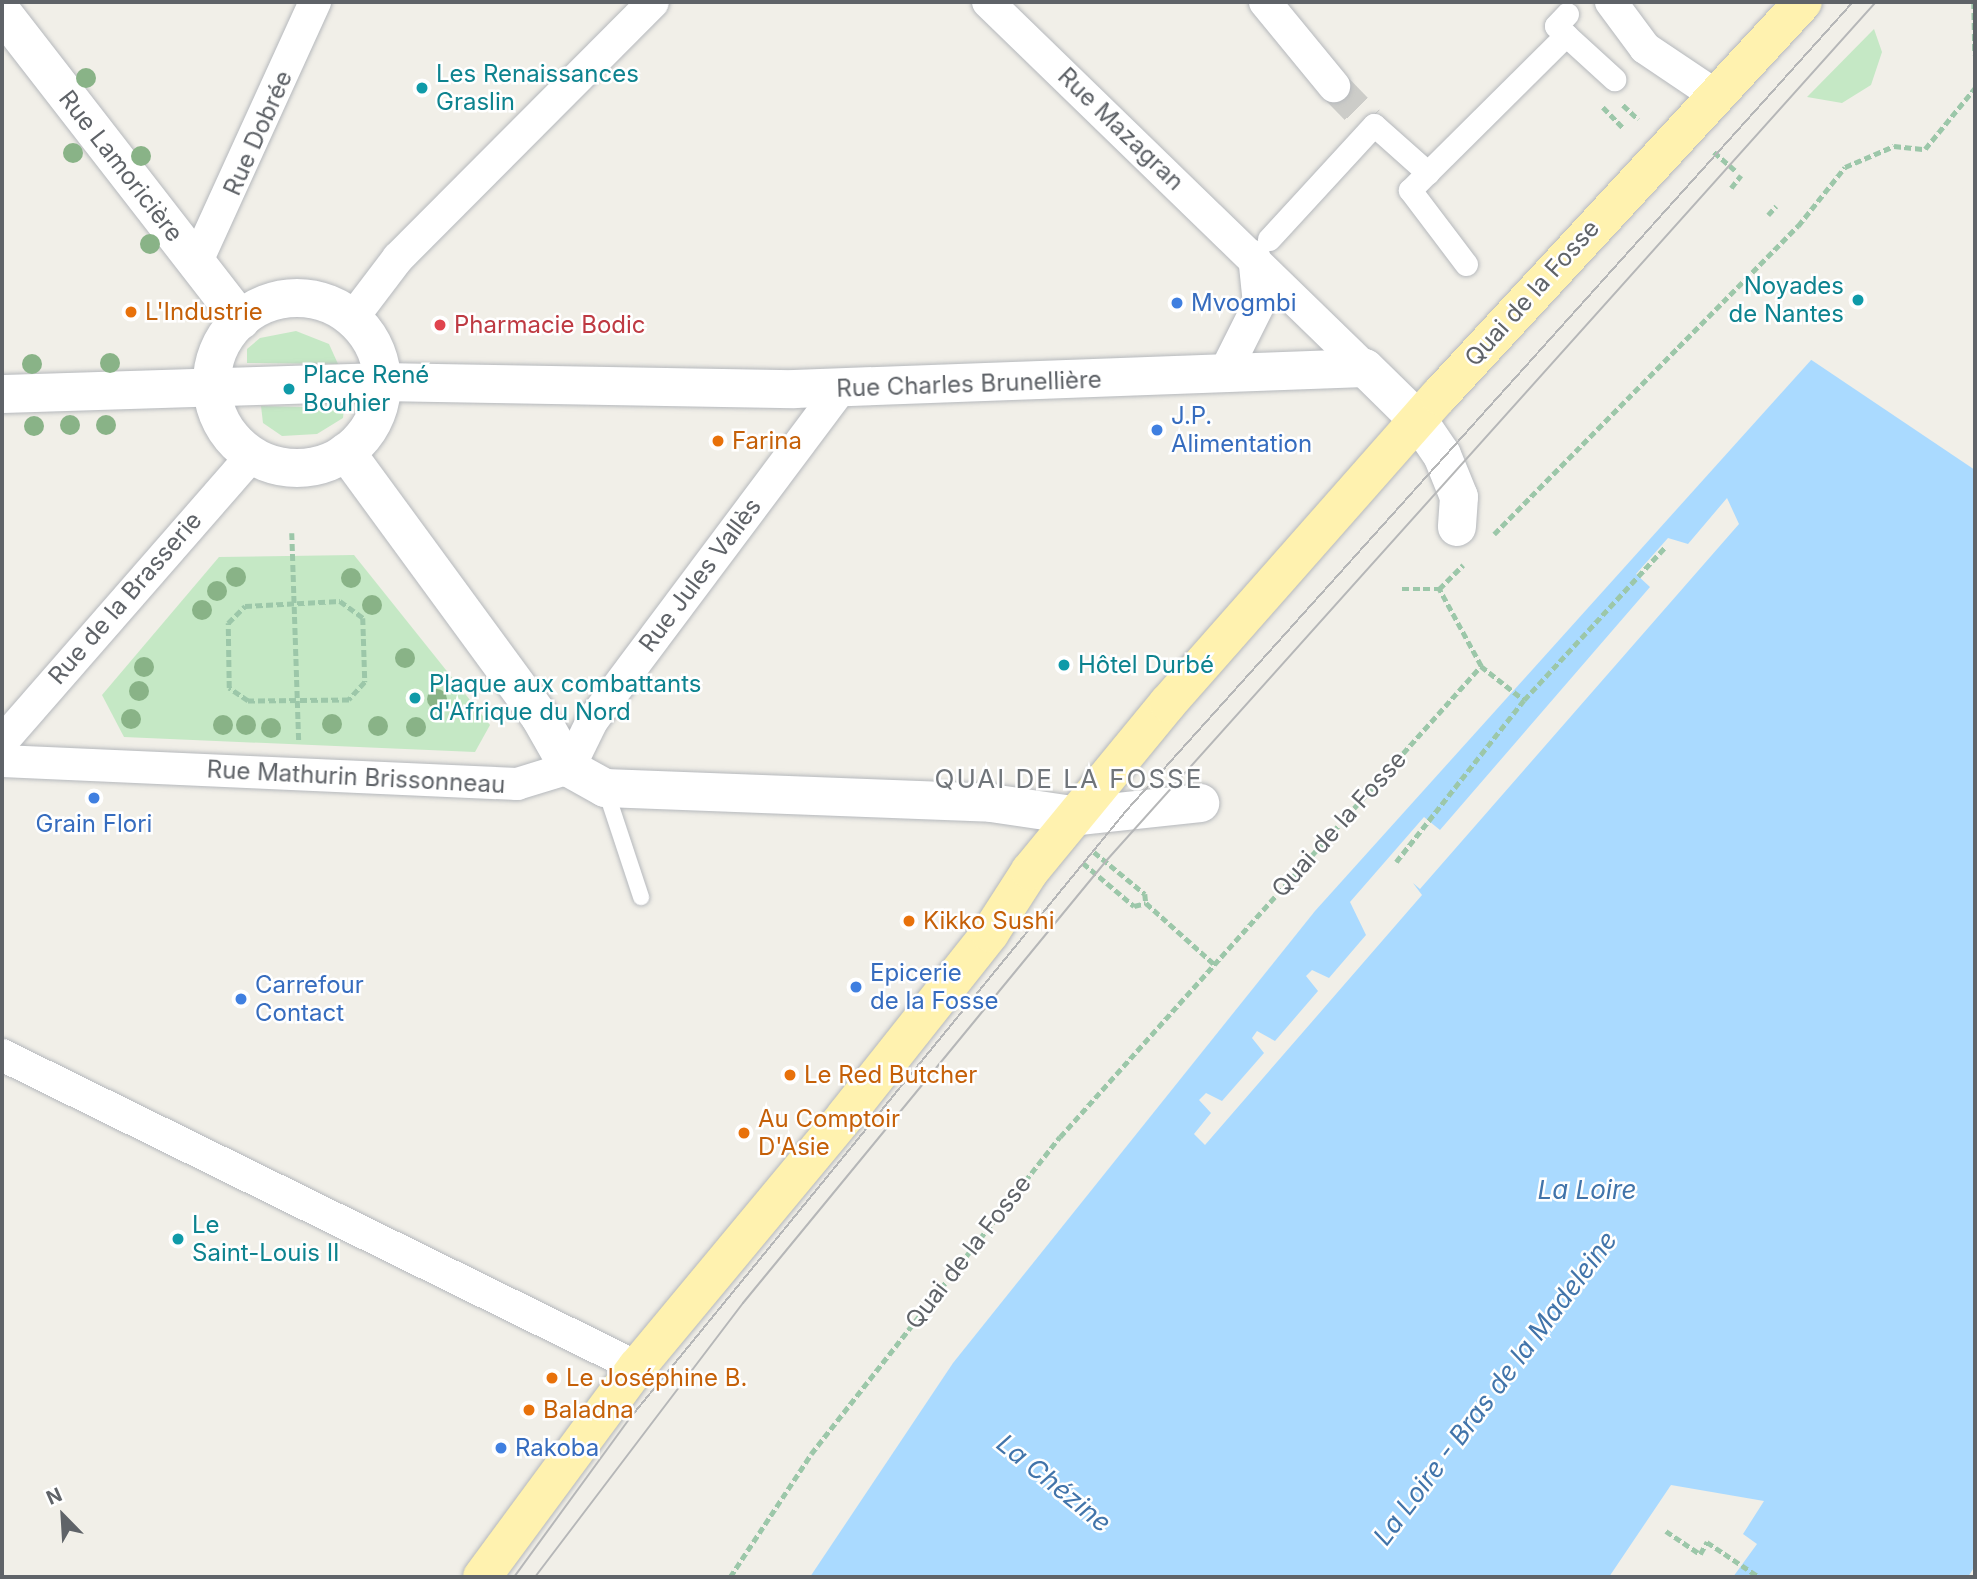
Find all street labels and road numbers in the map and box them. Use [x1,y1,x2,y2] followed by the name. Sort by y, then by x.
[1052,62,1190,196] street label: Rue Mazagran
[218,66,298,200] street label: Rue Dobrée
[53,85,189,247] street label: Rue Lamoricière
[1459,214,1605,372] street label: Quai de la Fosse
[836,365,1102,403] street label: Rue Charles Brunellière
[633,493,767,657] street label: Rue Jules Vallès
[42,506,208,690] street label: Rue de la Brasserie
[1266,745,1412,903] street label: Quai de la Fosse
[206,755,506,799] street label: Rue Mathurin Brissonneau
[899,1169,1037,1335] street label: Quai de la Fosse

